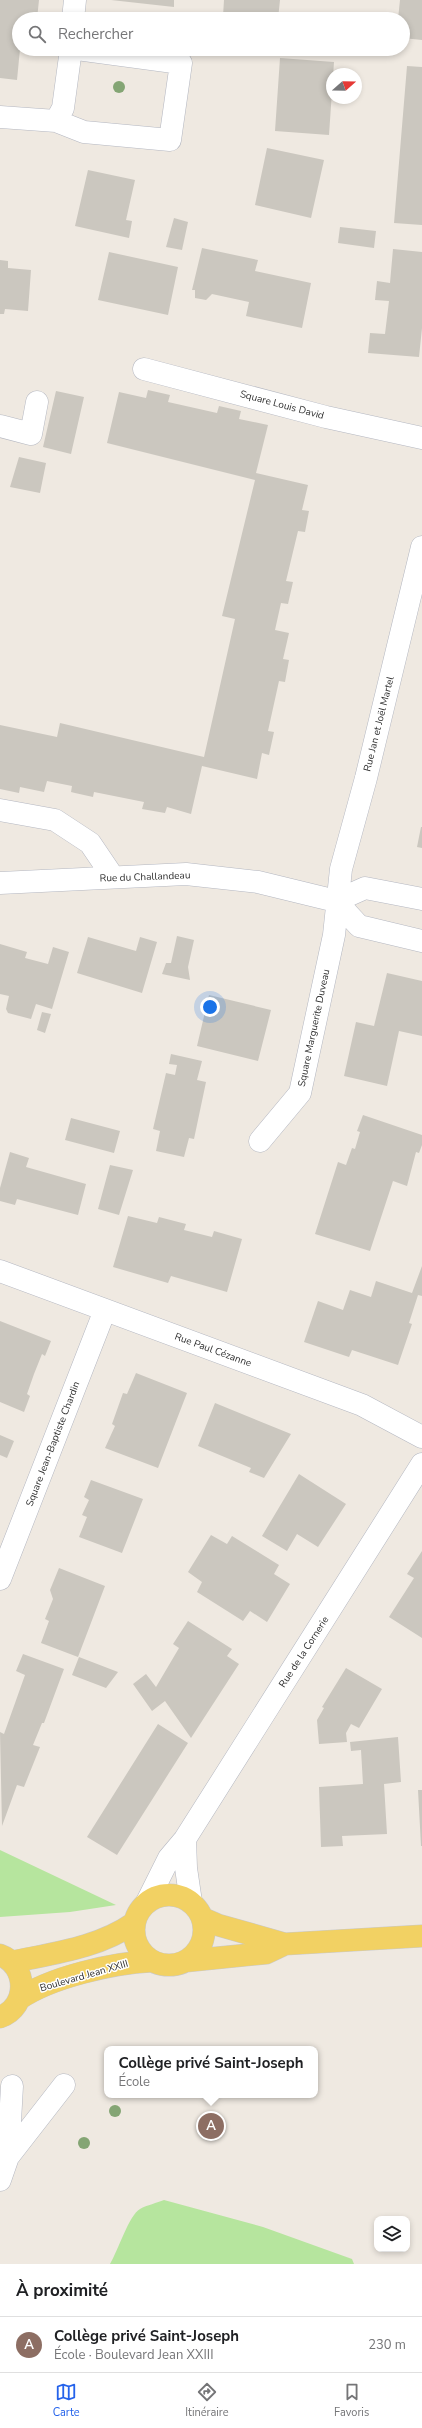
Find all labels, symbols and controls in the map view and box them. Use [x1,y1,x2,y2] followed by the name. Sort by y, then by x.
[12,12,410,56] search box
[26,23,48,45] icon: search
[58,24,133,44] text: Rechercher
[326,68,362,104] north arrow
[238,387,326,423] street label: Square Louis David
[360,675,398,773] street label: Rue Jan et Joël Martel
[99,868,191,886] street label: Rue du Challandeau
[295,968,333,1088] street label: Square Marguerite Duveau
[200,997,220,1017] your location
[173,1330,253,1370] street label: Rue Paul Cézanne
[23,1379,83,1509] street label: Square Jean-Baptiste Chardin
[276,1614,332,1690] street label: Rue de la Cornerie
[38,1957,130,1995] street label: Boulevard Jean XXIII
[104,2046,318,2098] popup
[118,2053,304,2073] text: Collège privé Saint-Joseph
[118,2073,150,2091] text: École
[198,2111,224,2141] pin: A
[374,2216,410,2252] map controls
[374,2216,410,2252] button: layers
[16,2279,108,2302] text: À proximité
[54,2326,239,2346] text: Collège privé Saint-Joseph
[24,2336,34,2354] text: A
[368,2336,406,2354] text: 230 m
[54,2346,214,2364] text: École · Boulevard Jean XXIII
[53,2381,80,2420] tab: Carte
[185,2381,229,2420] tab: Itinéraire
[334,2381,369,2420] tab: Favoris

